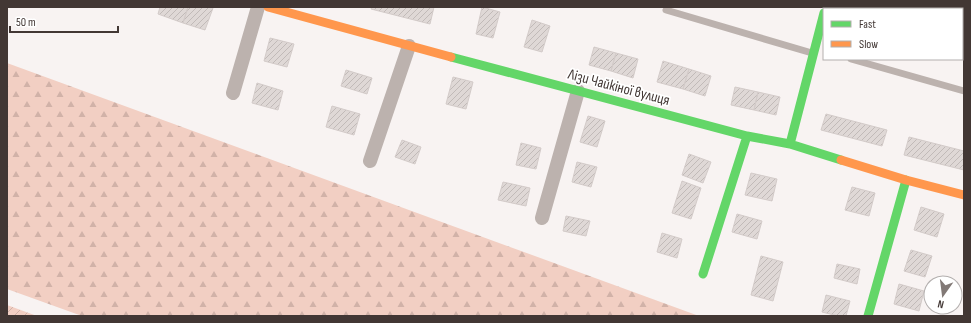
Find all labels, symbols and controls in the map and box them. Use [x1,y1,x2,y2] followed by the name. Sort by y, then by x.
[10,8,118,34] scale bar
[823,8,963,60] legend
[16,15,36,30] text: 50 m
[859,17,876,32] text: Fast
[859,37,878,52] text: Slow
[565,65,672,110] street label: Лізи Чайкіної вулиця
[923,275,963,315] north arrow
[936,297,945,311] text: N

